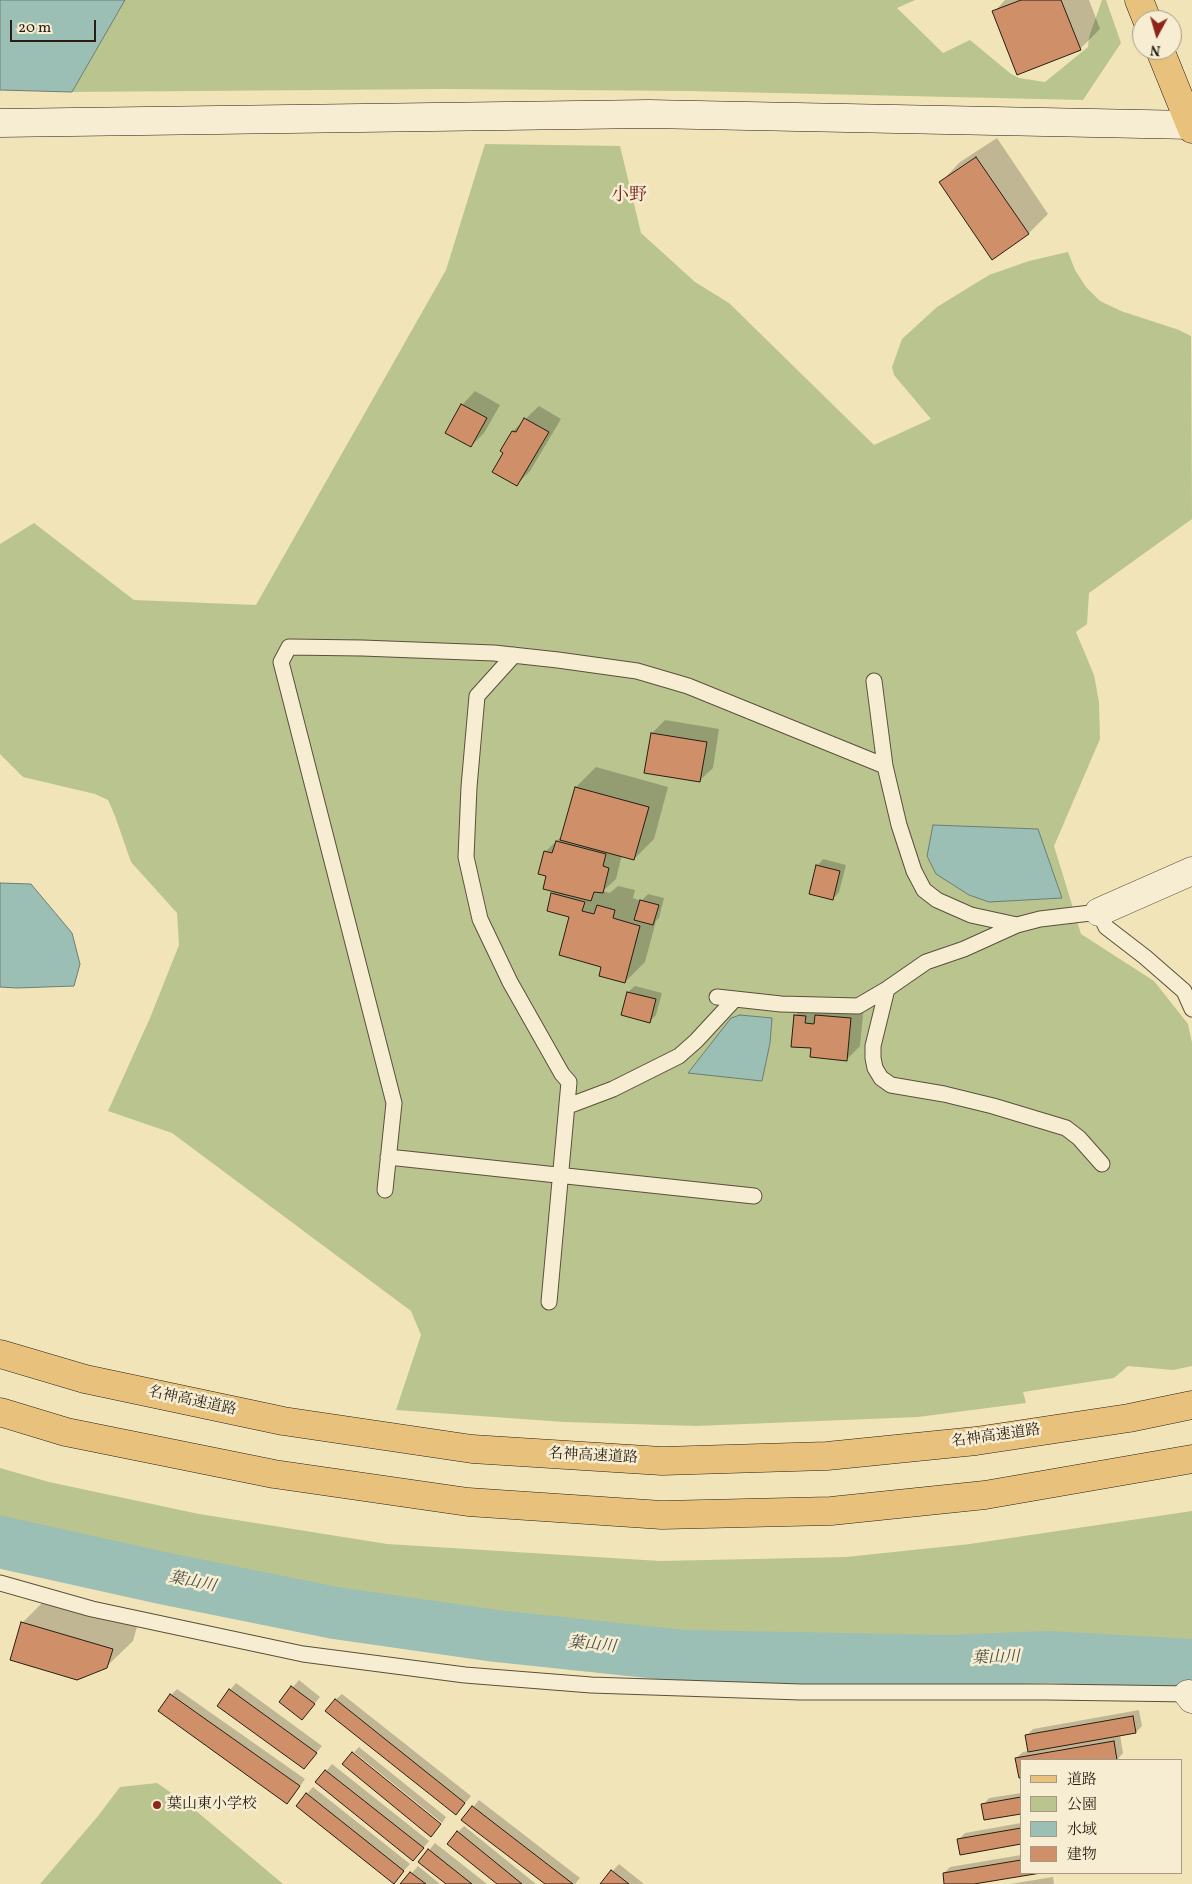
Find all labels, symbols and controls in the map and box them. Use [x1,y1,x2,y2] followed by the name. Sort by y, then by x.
[12,10,99,42] scale bar
[1132,10,1182,60] north arrow
[18,18,51,39] text: 20 m
[1149,39,1162,59] text: N
[611,186,647,208] district label: 小野
[146,1384,238,1420] street label: 名神高速道路
[950,1422,1042,1452] street label: 名神高速道路
[548,1446,638,1468] street label: 名神高速道路
[167,1569,217,1597] water label: 葉山川
[567,1634,617,1658] water label: 葉山川
[972,1649,1020,1669] water label: 葉山川
[1020,1759,1182,1874] legend
[1067,1770,1097,1791] text: 道路
[1067,1795,1097,1816] text: 公園
[167,1796,257,1814] place label: 葉山東小学校
[151,1799,163,1811] marker: 葉山東小学校
[1067,1820,1097,1841] text: 水域
[1067,1845,1097,1866] text: 建物

